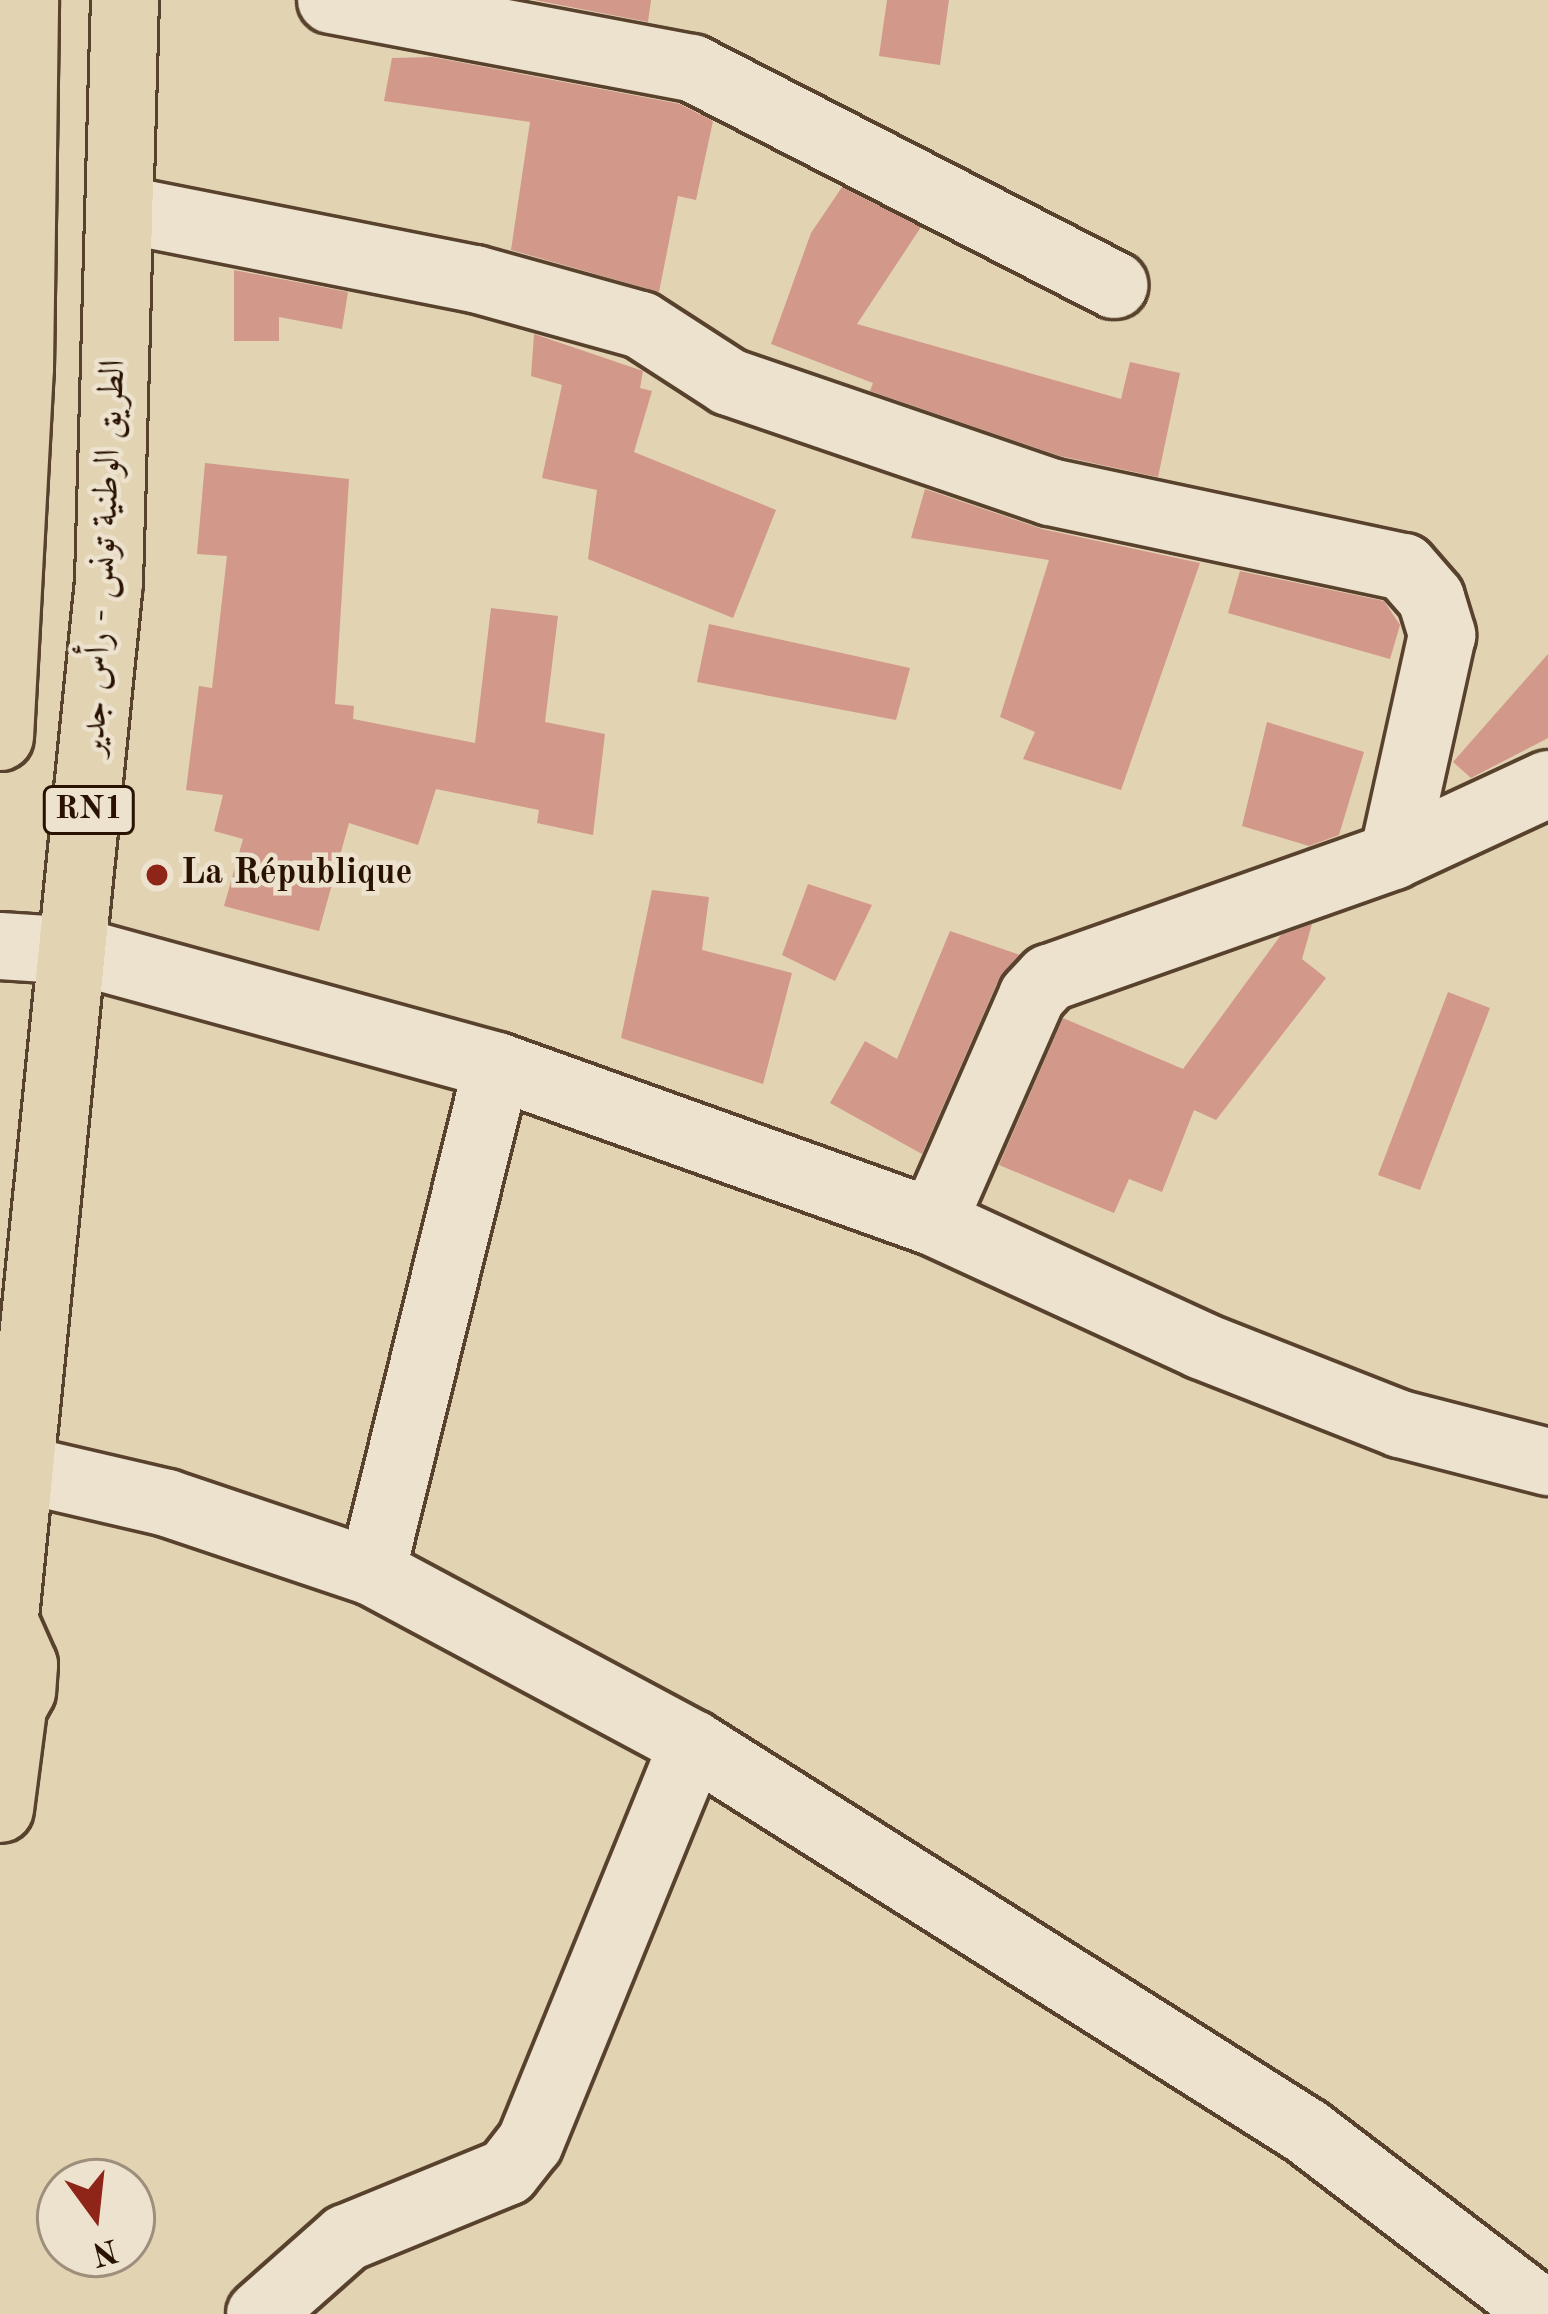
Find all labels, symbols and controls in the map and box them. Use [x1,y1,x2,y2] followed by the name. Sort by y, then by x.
[73,358,137,758] street label: الطريق الوطنية تونس - رأس جدير
[41,783,137,837] road number: RN1
[181,853,413,897] place label: La République
[144,862,170,888] marker: La République
[36,2158,156,2278] north arrow
[88,2231,121,2270] text: N

